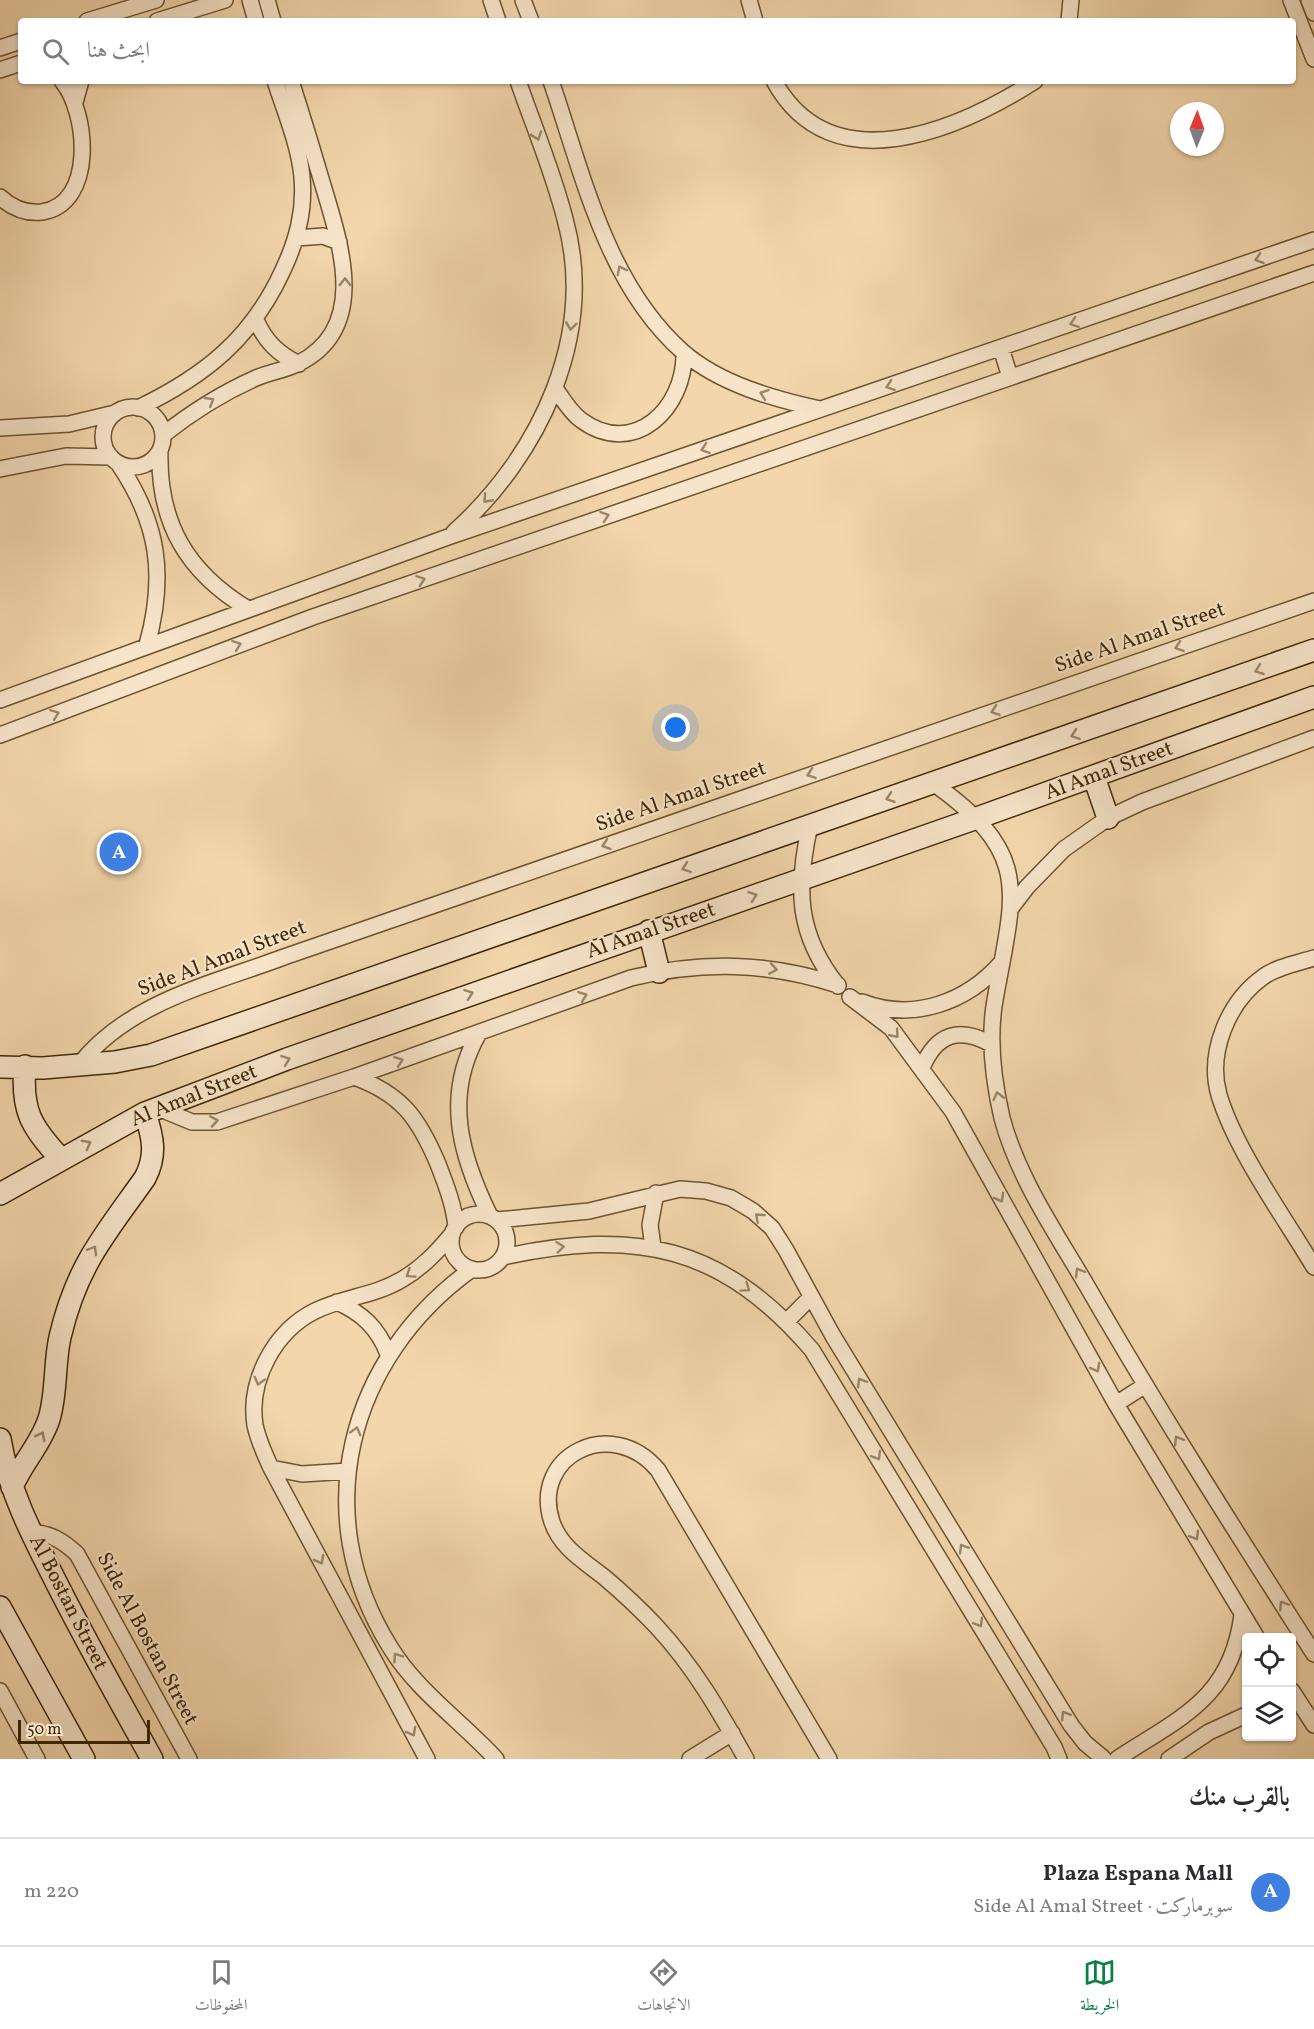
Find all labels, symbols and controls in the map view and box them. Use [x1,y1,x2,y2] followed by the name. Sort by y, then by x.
[18,18,1296,84] search box
[39,35,72,68] icon: search
[87,36,150,67] text: ابحث هنا
[1170,102,1224,156] north arrow
[530,130,543,141] one-way arrow
[1254,252,1265,265] one-way arrow
[617,265,628,276] one-way arrow
[338,277,351,286] one-way arrow
[1069,315,1080,328] one-way arrow
[565,321,577,331] one-way arrow
[885,378,896,391] one-way arrow
[759,388,770,401] one-way arrow
[204,397,214,409] one-way arrow
[700,441,711,454] one-way arrow
[483,492,494,503] one-way arrow
[599,511,610,524] one-way arrow
[415,574,426,587] one-way arrow
[1051,595,1229,681] street label: Side Al Amal Street
[231,640,242,652] one-way arrow
[1174,640,1185,653] one-way arrow
[1254,662,1265,675] one-way arrow
[990,703,1001,716] one-way arrow
[49,709,60,721] one-way arrow
[661,713,690,742] your location
[1070,727,1081,740] one-way arrow
[1041,734,1177,808] street label: Al Amal Street
[592,754,770,840] street label: Side Al Amal Street
[806,767,817,780] one-way arrow
[885,790,896,803] one-way arrow
[100,830,138,874] pin: A
[602,838,612,850] one-way arrow
[681,860,692,873] one-way arrow
[747,891,758,903] one-way arrow
[583,895,719,967] street label: Al Amal Street
[133,913,311,1005] street label: Side Al Amal Street
[769,962,778,974] one-way arrow
[463,989,474,1002] one-way arrow
[577,990,588,1003] one-way arrow
[888,1027,899,1038] one-way arrow
[280,1054,290,1067] one-way arrow
[393,1056,404,1069] one-way arrow
[126,1057,262,1135] street label: Al Amal Street
[992,1091,1005,1101] one-way arrow
[209,1116,218,1128] one-way arrow
[81,1140,91,1151] one-way arrow
[993,1192,1004,1202] one-way arrow
[755,1213,766,1224] one-way arrow
[556,1241,565,1254] one-way arrow
[86,1246,97,1256] one-way arrow
[406,1267,417,1278] one-way arrow
[1075,1268,1086,1278] one-way arrow
[740,1280,750,1292] one-way arrow
[1089,1362,1100,1372] one-way arrow
[254,1376,267,1386] one-way arrow
[857,1378,869,1388] one-way arrow
[349,1426,361,1437] one-way arrow
[34,1432,45,1443] one-way arrow
[1173,1436,1185,1446] one-way arrow
[869,1450,881,1460] one-way arrow
[21,1530,115,1676] street label: Al Bostan Street
[1188,1530,1199,1540] one-way arrow
[958,1544,970,1554] one-way arrow
[89,1547,205,1731] street label: Side Al Bostan Street
[313,1554,324,1564] one-way arrow
[1279,1600,1290,1611] one-way arrow
[971,1617,983,1627] one-way arrow
[1242,1633,1296,1741] map controls
[1242,1633,1296,1687] button: locate
[393,1653,404,1664] one-way arrow
[1242,1687,1296,1741] button: layers
[1060,1711,1072,1721] one-way arrow
[18,1717,150,1744] scale bar
[27,1719,61,1741] text: 50 m
[405,1726,416,1736] one-way arrow
[1189,1780,1290,1816] text: بالقرب منك
[1043,1859,1233,1890] text: Plaza Espana Mall
[24,1878,79,1906] text: 220 m
[1263,1878,1278,1906] text: A
[973,1893,1233,1921] text: سوبرماركت · Side Al Amal Street
[195,1956,248,2020] tab: المحفوظات
[637,1956,691,2020] tab: الاتجاهات
[1080,1956,1119,2020] tab: الخريطة

